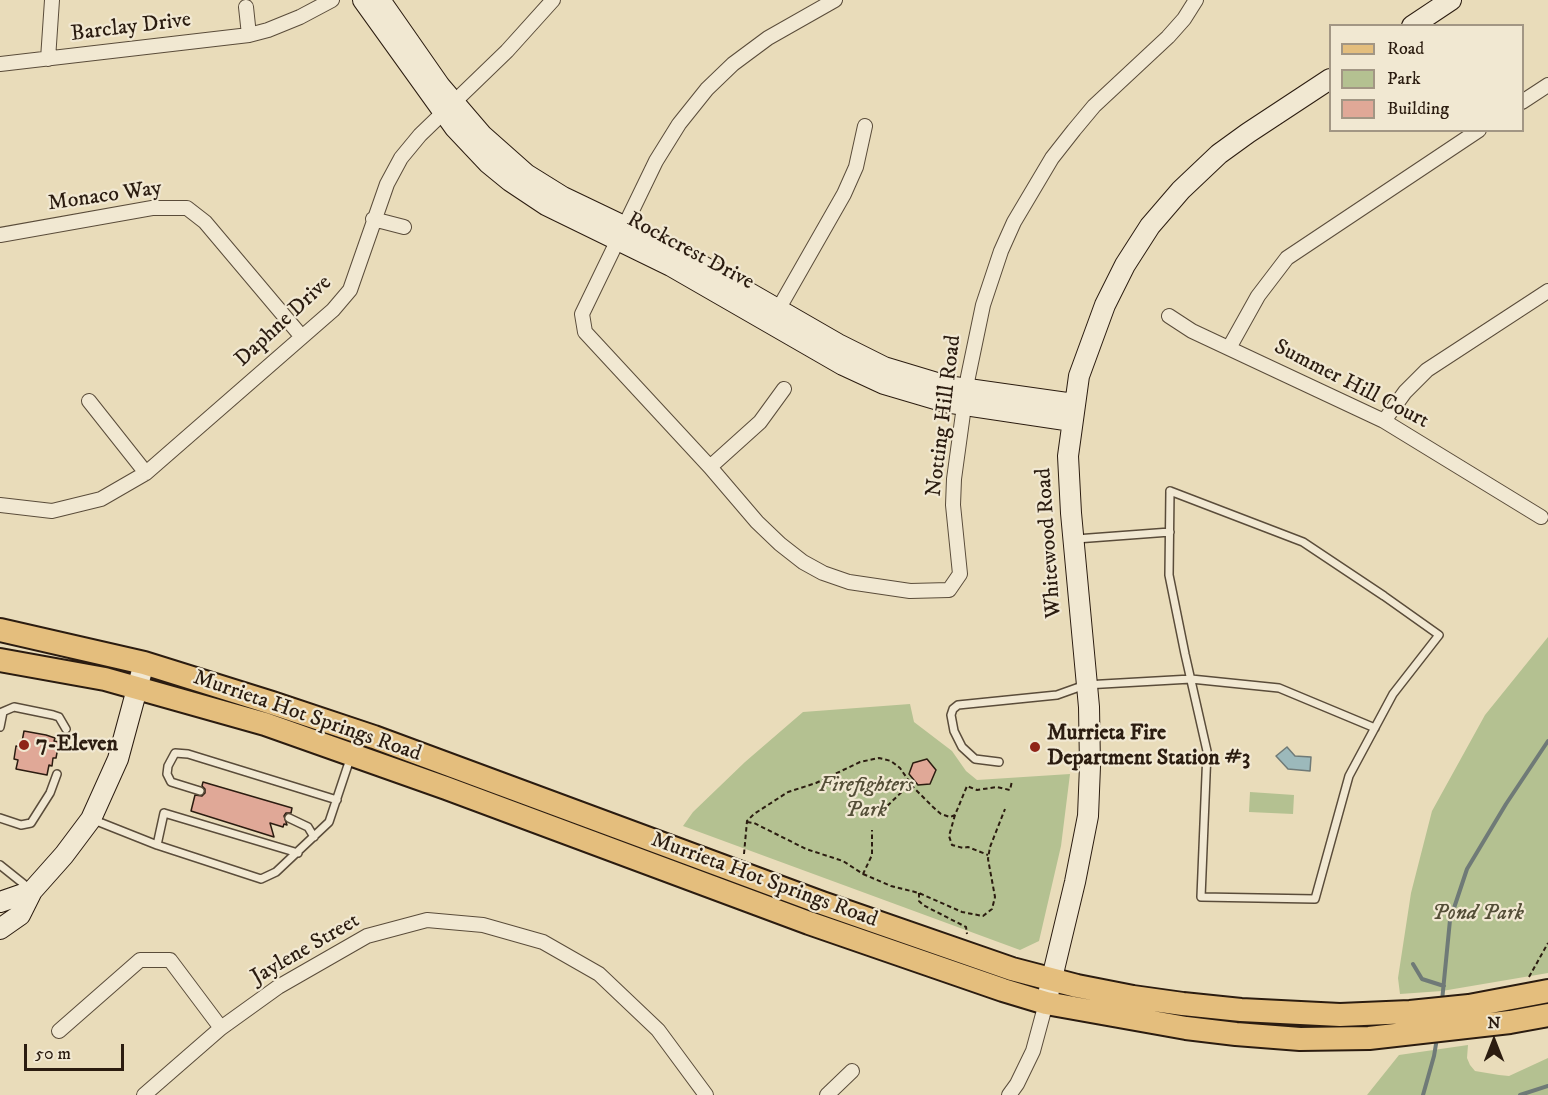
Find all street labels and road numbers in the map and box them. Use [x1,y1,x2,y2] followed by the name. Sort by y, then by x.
[69,8,193,48] street label: Barclay Drive
[46,176,164,218] street label: Monaco Way
[622,207,758,297] street label: Rockcrest Drive
[230,271,338,373] street label: Daphne Drive
[922,334,968,498] street label: Notting Hill Road
[1269,335,1433,435] street label: Summer Hill Court
[1032,467,1068,619] street label: Whitewood Road
[190,666,424,768] street label: Murrieta Hot Springs Road
[647,828,881,934] street label: Murrieta Hot Springs Road
[247,908,365,992] street label: Jaylene Street

